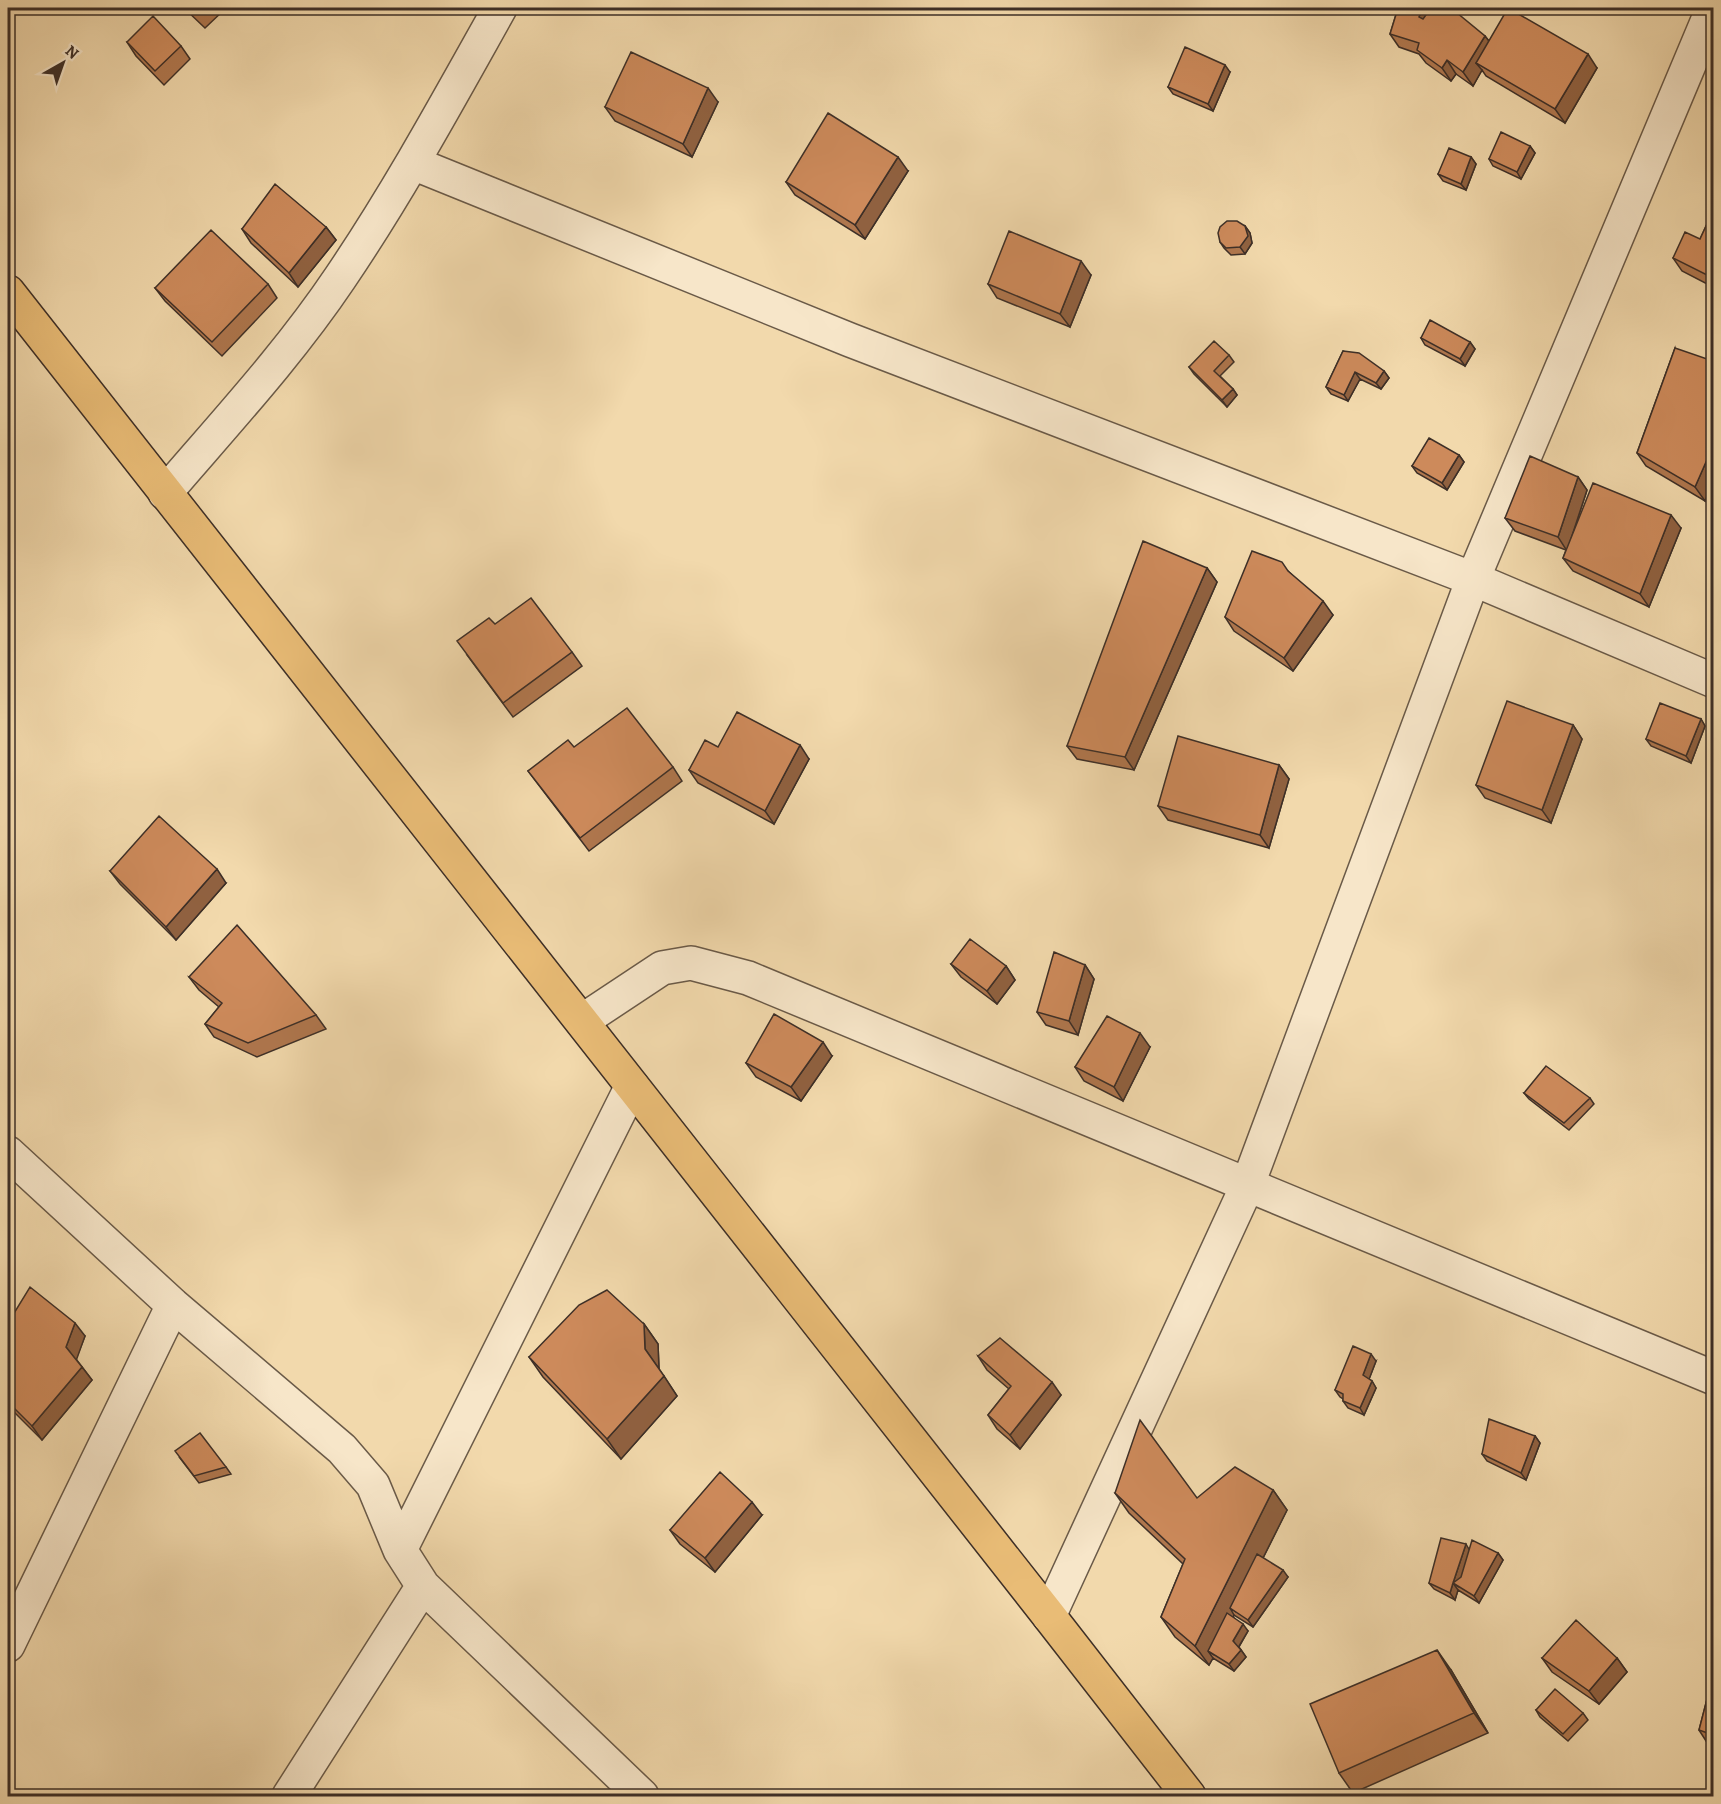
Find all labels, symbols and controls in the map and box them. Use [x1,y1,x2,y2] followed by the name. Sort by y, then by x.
[33,33,93,93] north arrow
[60,40,84,65] text: N

